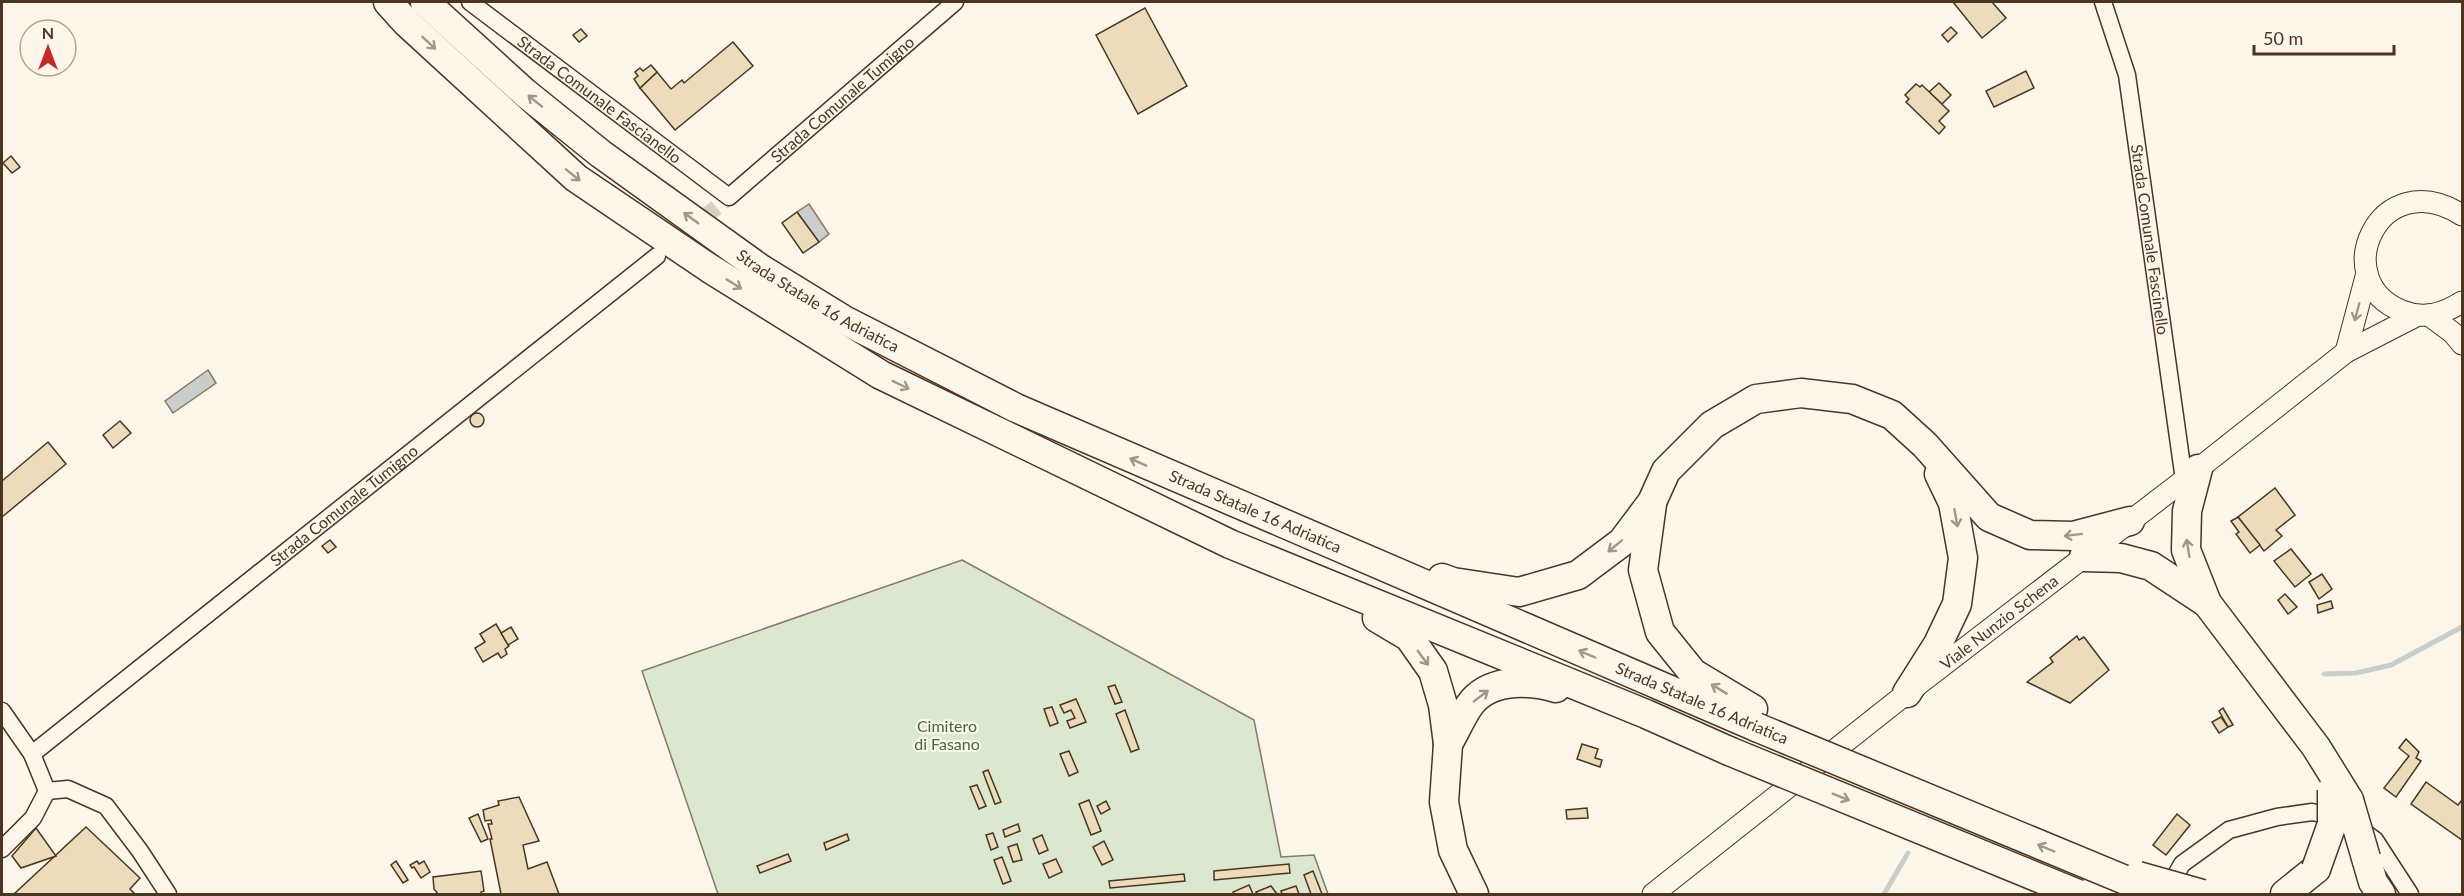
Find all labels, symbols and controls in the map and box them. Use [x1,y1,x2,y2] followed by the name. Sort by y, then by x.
[18,18,78,78] north arrow
[2254,18,2394,56] scale bar
[42,23,54,42] text: N
[2263,27,2303,49] text: 50 m
[514,31,685,167] street label: Strada Comunale Fascianello
[767,32,918,166] street label: Strada Comunale Tumigno
[421,36,436,50] one-way arrow
[527,94,543,107] one-way arrow
[2128,143,2173,336] street label: Strada Comunale Fascinello
[565,168,581,181] one-way arrow
[683,212,699,225] one-way arrow
[733,245,903,356] street label: Strada Statale 16 Adriatica
[726,277,743,290] one-way arrow
[2350,302,2362,321] one-way arrow
[892,379,910,391] one-way arrow
[266,440,421,570] street label: Strada Comunale Tumigno
[1129,455,1147,467] one-way arrow
[1167,465,1345,556] street label: Strada Statale 16 Adriatica
[1951,508,1962,527] one-way arrow
[2064,529,2084,540] one-way arrow
[2182,539,2193,558] one-way arrow
[1608,540,1624,553] one-way arrow
[1936,570,2061,673] street label: Viale Nunzio Schena
[1578,648,1597,659] one-way arrow
[1417,649,1429,665] one-way arrow
[1613,658,1791,747] street label: Strada Statale 16 Adriatica
[1711,683,1728,695] one-way arrow
[1472,690,1488,703] one-way arrow
[914,716,980,753] park label: Cimitero di Fasano
[1831,792,1850,803] one-way arrow
[2038,842,2056,853] one-way arrow

